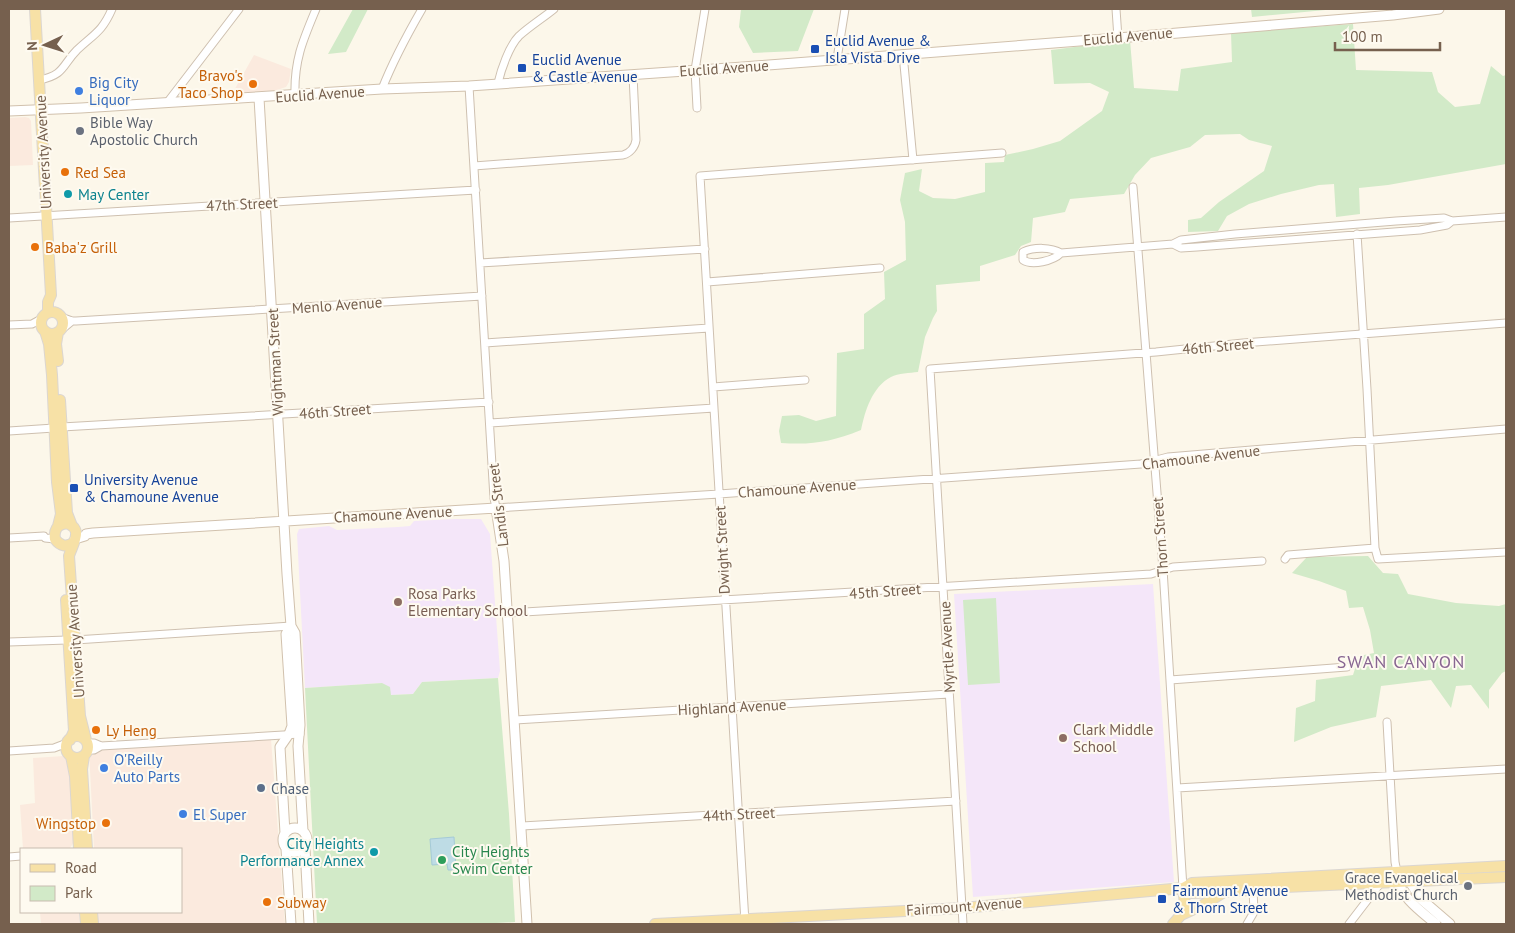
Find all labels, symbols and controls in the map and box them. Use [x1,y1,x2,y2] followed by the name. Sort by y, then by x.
[20,20,70,70] north arrow
[1335,20,1440,52] scale bar
[1082,23,1174,49] street label: Euclid Avenue
[1342,27,1383,46] text: 100 m
[825,31,931,67] place label: Euclid Avenue & Isla Vista Drive
[23,41,41,51] text: N
[809,43,821,55] marker: Euclid Avenue & Isla Vista Drive
[532,50,638,86] place label: Euclid Avenue & Castle Avenue
[679,55,769,81] street label: Euclid Avenue
[516,62,528,74] marker: Euclid Avenue & Castle Avenue
[178,66,243,102] place label: Bravo's Taco Shop
[89,73,139,109] place label: Big City Liquor
[247,78,259,90] marker: Bravo's Taco Shop
[275,81,365,107] street label: Euclid Avenue
[73,85,85,97] marker: Big City Liquor
[31,95,55,209] street label: University Avenue
[90,113,198,149] place label: Bible Way Apostolic Church
[74,125,86,137] marker: Bible Way Apostolic Church
[75,163,126,182] place label: Red Sea
[59,166,71,178] marker: Red Sea
[78,185,149,204] place label: May Center
[62,188,74,200] marker: May Center
[206,193,278,215] street label: 47th Street
[45,238,118,257] place label: Baba'z Grill
[29,241,41,253] marker: Baba'z Grill
[291,292,383,318] street label: Menlo Avenue
[263,308,287,416] street label: Wightman Street
[1181,333,1255,359] street label: 46th Street
[298,399,372,423] street label: 46th Street
[1141,440,1261,474] street label: Chamoune Avenue
[483,462,513,548] street label: Landis Street
[84,470,219,506] place label: University Avenue & Chamoune Avenue
[737,474,857,502] street label: Chamoune Avenue
[68,482,80,494] marker: University Avenue & Chamoune Avenue
[1148,496,1172,578] street label: Thorn Street
[333,501,453,527] street label: Chamoune Avenue
[710,505,734,595] street label: Dwight Street
[848,579,922,603] street label: 45th Street
[62,583,88,699] street label: University Avenue
[408,584,528,620] place label: Rosa Parks Elementary School
[392,596,404,608] marker: Rosa Parks Elementary School
[935,601,959,693] street label: Myrtle Avenue
[1337,650,1465,673] district label: SWAN CANYON
[677,695,787,719] street label: Highland Avenue
[1073,720,1153,756] place label: Clark Middle School
[106,721,157,740] place label: Ly Heng
[90,724,102,736] marker: Ly Heng
[1057,732,1069,744] marker: Clark Middle School
[114,750,180,786] place label: O'Reilly Auto Parts
[98,762,110,774] marker: O'Reilly Auto Parts
[271,779,309,798] place label: Chase
[255,782,267,794] marker: Chase
[703,803,775,825] street label: 44th Street
[193,805,246,824] place label: El Super
[177,808,189,820] marker: El Super
[36,814,96,833] place label: Wingstop
[100,817,112,829] marker: Wingstop
[240,834,364,870] place label: City Heights Performance Annex
[452,842,533,878] place label: City Heights Swim Center
[368,846,380,858] marker: City Heights Performance Annex
[20,848,182,913] legend
[436,854,448,866] marker: City Heights Swim Center
[65,858,97,877] text: Road
[1345,868,1459,904] place label: Grace Evangelical Methodist Church
[1462,880,1474,892] marker: Grace Evangelical Methodist Church
[1172,881,1288,917] place label: Fairmount Avenue & Thorn Street
[65,883,93,902] text: Park
[905,892,1023,920] street label: Fairmount Avenue
[277,893,326,912] place label: Subway
[1156,893,1168,905] marker: Fairmount Avenue & Thorn Street
[261,896,273,908] marker: Subway

